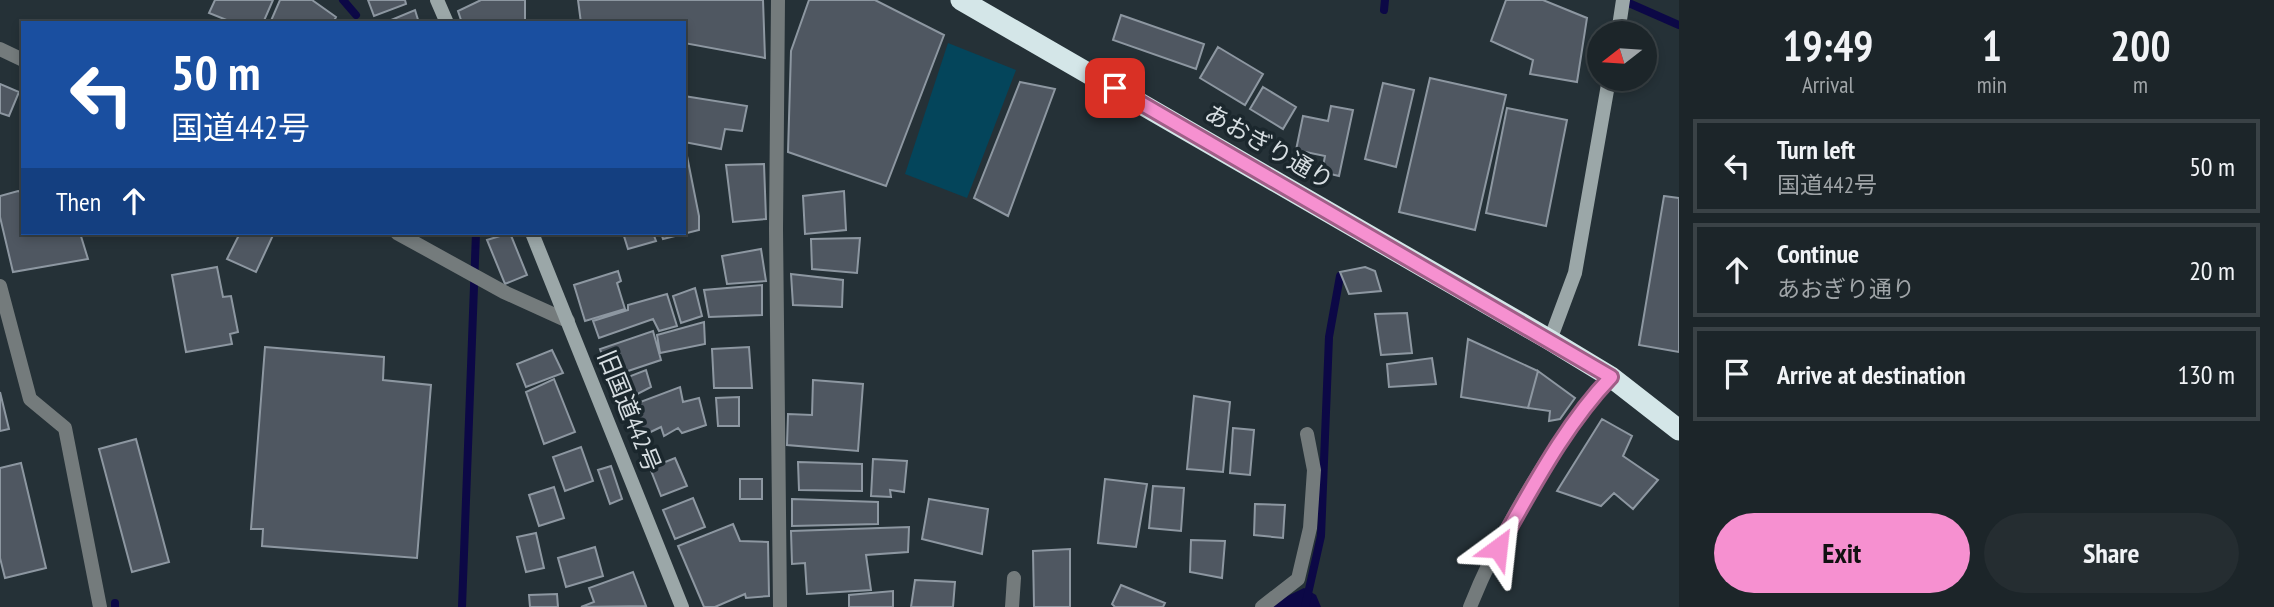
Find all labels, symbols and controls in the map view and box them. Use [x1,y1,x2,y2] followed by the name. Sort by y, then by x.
[1782,18,1873,73] text: 19:49
[1982,18,2002,73] text: 1
[2110,18,2171,73] text: 200
[1587,21,1657,91] north arrow
[1587,21,1657,91] map controls
[171,40,260,104] text: 50 m
[56,49,147,140] icon: left
[1085,58,1145,118] pin
[1096,69,1134,107] icon: arrive
[1802,70,1854,99] text: Arrival
[1977,70,2007,99] text: min
[2133,70,2148,99] text: m
[1199,97,1339,196] street label: あおぎり通り
[171,106,310,148] text: 国道442号
[1777,133,1855,166] text: Turn left
[1718,147,1756,185] icon: left
[2189,150,2235,183] text: 50 m
[1777,170,1877,199] text: 国道442号
[115,182,153,220] icon: ahead
[56,185,101,218] text: Then
[1777,237,1859,270] text: Continue
[1718,251,1756,289] icon: ahead
[2189,254,2235,287] text: 20 m
[1777,274,1915,303] text: あおぎり通り
[591,345,668,476] street label: 旧国道442号
[1718,355,1756,393] icon: arrive
[1777,358,1966,391] text: Arrive at destination
[2177,358,2235,391] text: 130 m
[1461,511,1535,585] position arrow
[1714,513,1970,593] button: Exit
[1984,513,2239,593] button: Share

